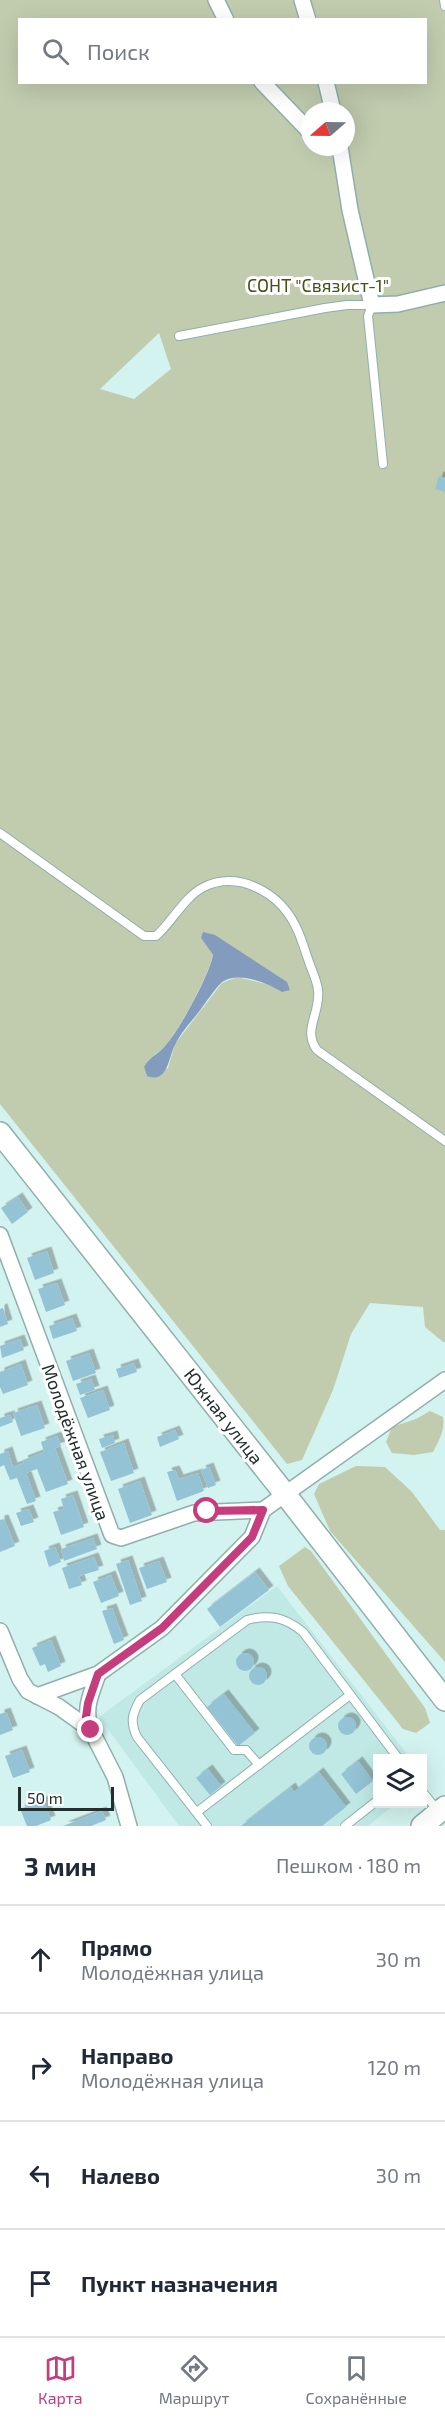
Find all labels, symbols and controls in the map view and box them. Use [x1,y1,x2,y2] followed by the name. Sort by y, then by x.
[18,18,427,84] search box
[39,35,72,68] icon: search
[87,38,150,64] text: Поиск
[301,102,355,156] north arrow
[247,274,389,296] park label: СОНТ "Связист-1"
[37,1361,115,1523] street label: Молодёжная улица
[180,1364,268,1468] street label: Южная улица
[193,1497,219,1523] route start
[77,1716,103,1742] route end
[373,1754,427,1808] map controls
[373,1754,427,1808] button: layers
[18,1784,114,1812] scale bar
[27,1788,63,1807] text: 50 m
[24,1850,96,1881] text: 3 мин
[276,1853,421,1877] text: Пешком · 180 m
[81,1934,152,1960] text: Прямо
[24,1943,57,1976] icon: ahead
[376,1947,421,1971] text: 30 m
[81,1960,264,1984] text: Молодёжная улица
[81,2042,174,2068] text: Направо
[24,2051,57,2084] icon: right
[368,2055,421,2079] text: 120 m
[81,2068,264,2092] text: Молодёжная улица
[24,2159,57,2192] icon: left
[81,2162,160,2188] text: Налево
[376,2163,421,2187] text: 30 m
[24,2267,57,2300] icon: arrive
[81,2270,278,2296] text: Пункт назначения
[38,2352,83,2407] tab: Карта
[159,2352,229,2407] tab: Маршрут
[306,2352,407,2407] tab: Сохранённые

